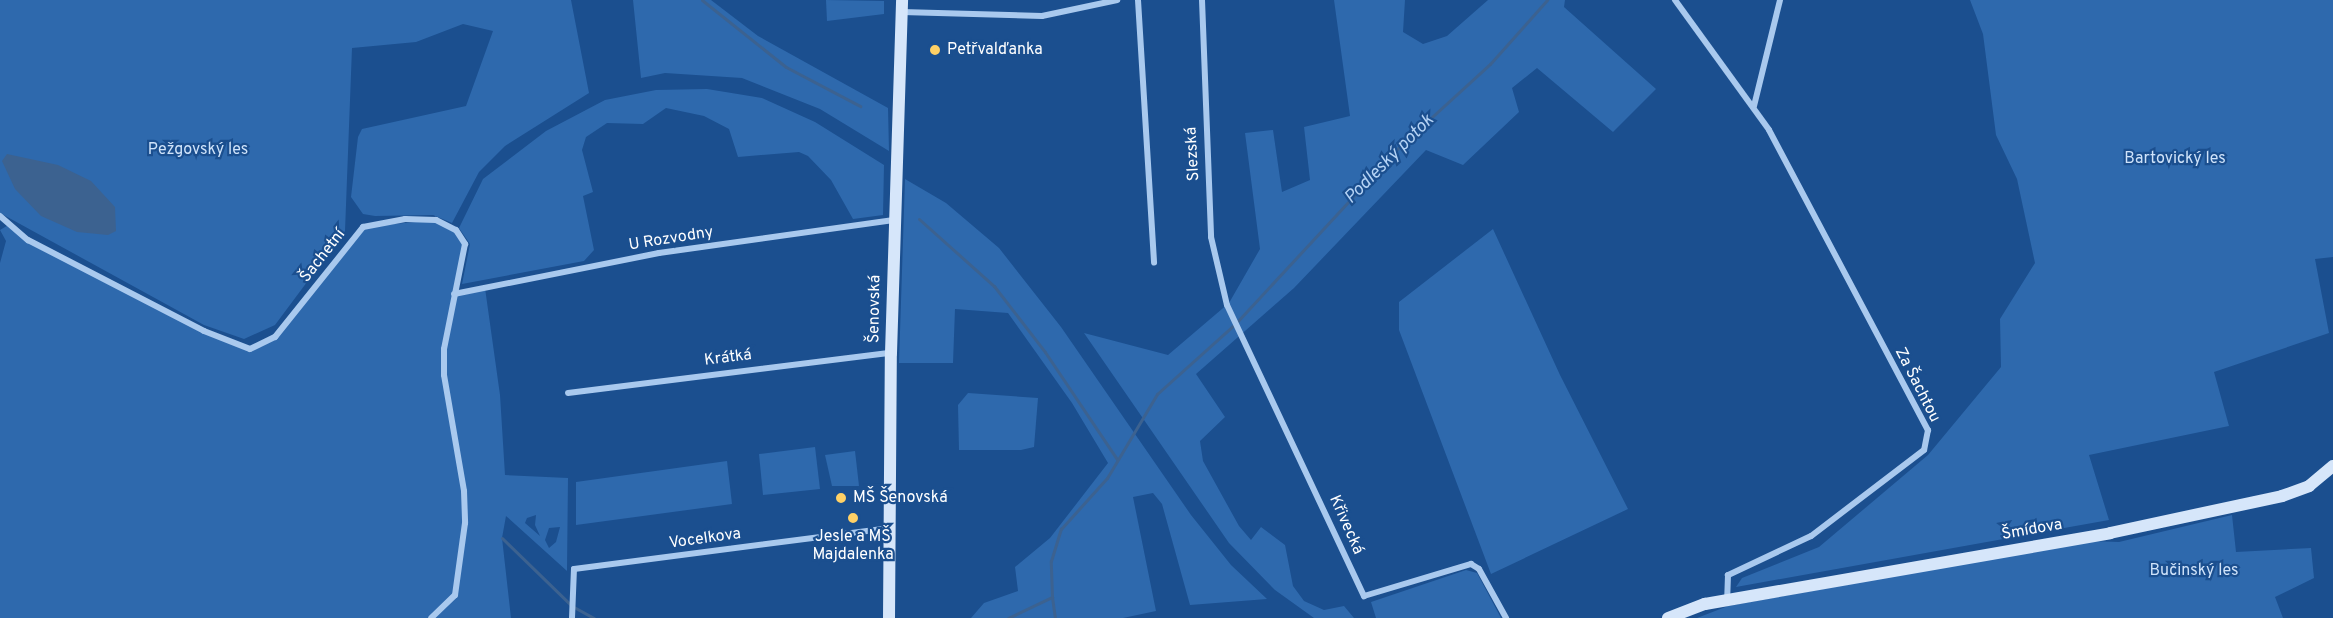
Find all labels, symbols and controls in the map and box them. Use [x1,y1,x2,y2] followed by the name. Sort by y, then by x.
[947,40,1043,60] place label: Petřvalďanka
[928,43,942,57] marker: Petřvalďanka
[1341,111,1439,209] water label: Podleský potok
[1182,126,1204,182] street label: Slezská
[148,140,248,160] park label: Pežgovský les
[2124,149,2226,169] park label: Bartovický les
[627,223,715,255] street label: U Rozvodny
[296,225,350,287] street label: Šachetní
[865,275,885,343] street label: Šenovská
[1890,344,1944,426] street label: Za Šachtou
[703,346,753,370] street label: Krátká
[853,488,948,508] place label: MŠ Šenovská
[834,491,848,505] marker: MŠ Šenovská
[1324,492,1368,558] street label: Křivecká
[846,511,860,525] marker: Jesle a MŠ Majdalenka
[2000,515,2064,545] street label: Šmídova
[668,524,742,554] street label: Vocelkova
[812,527,894,565] place label: Jesle a MŠ Majdalenka
[2150,561,2238,581] park label: Bučinský les

